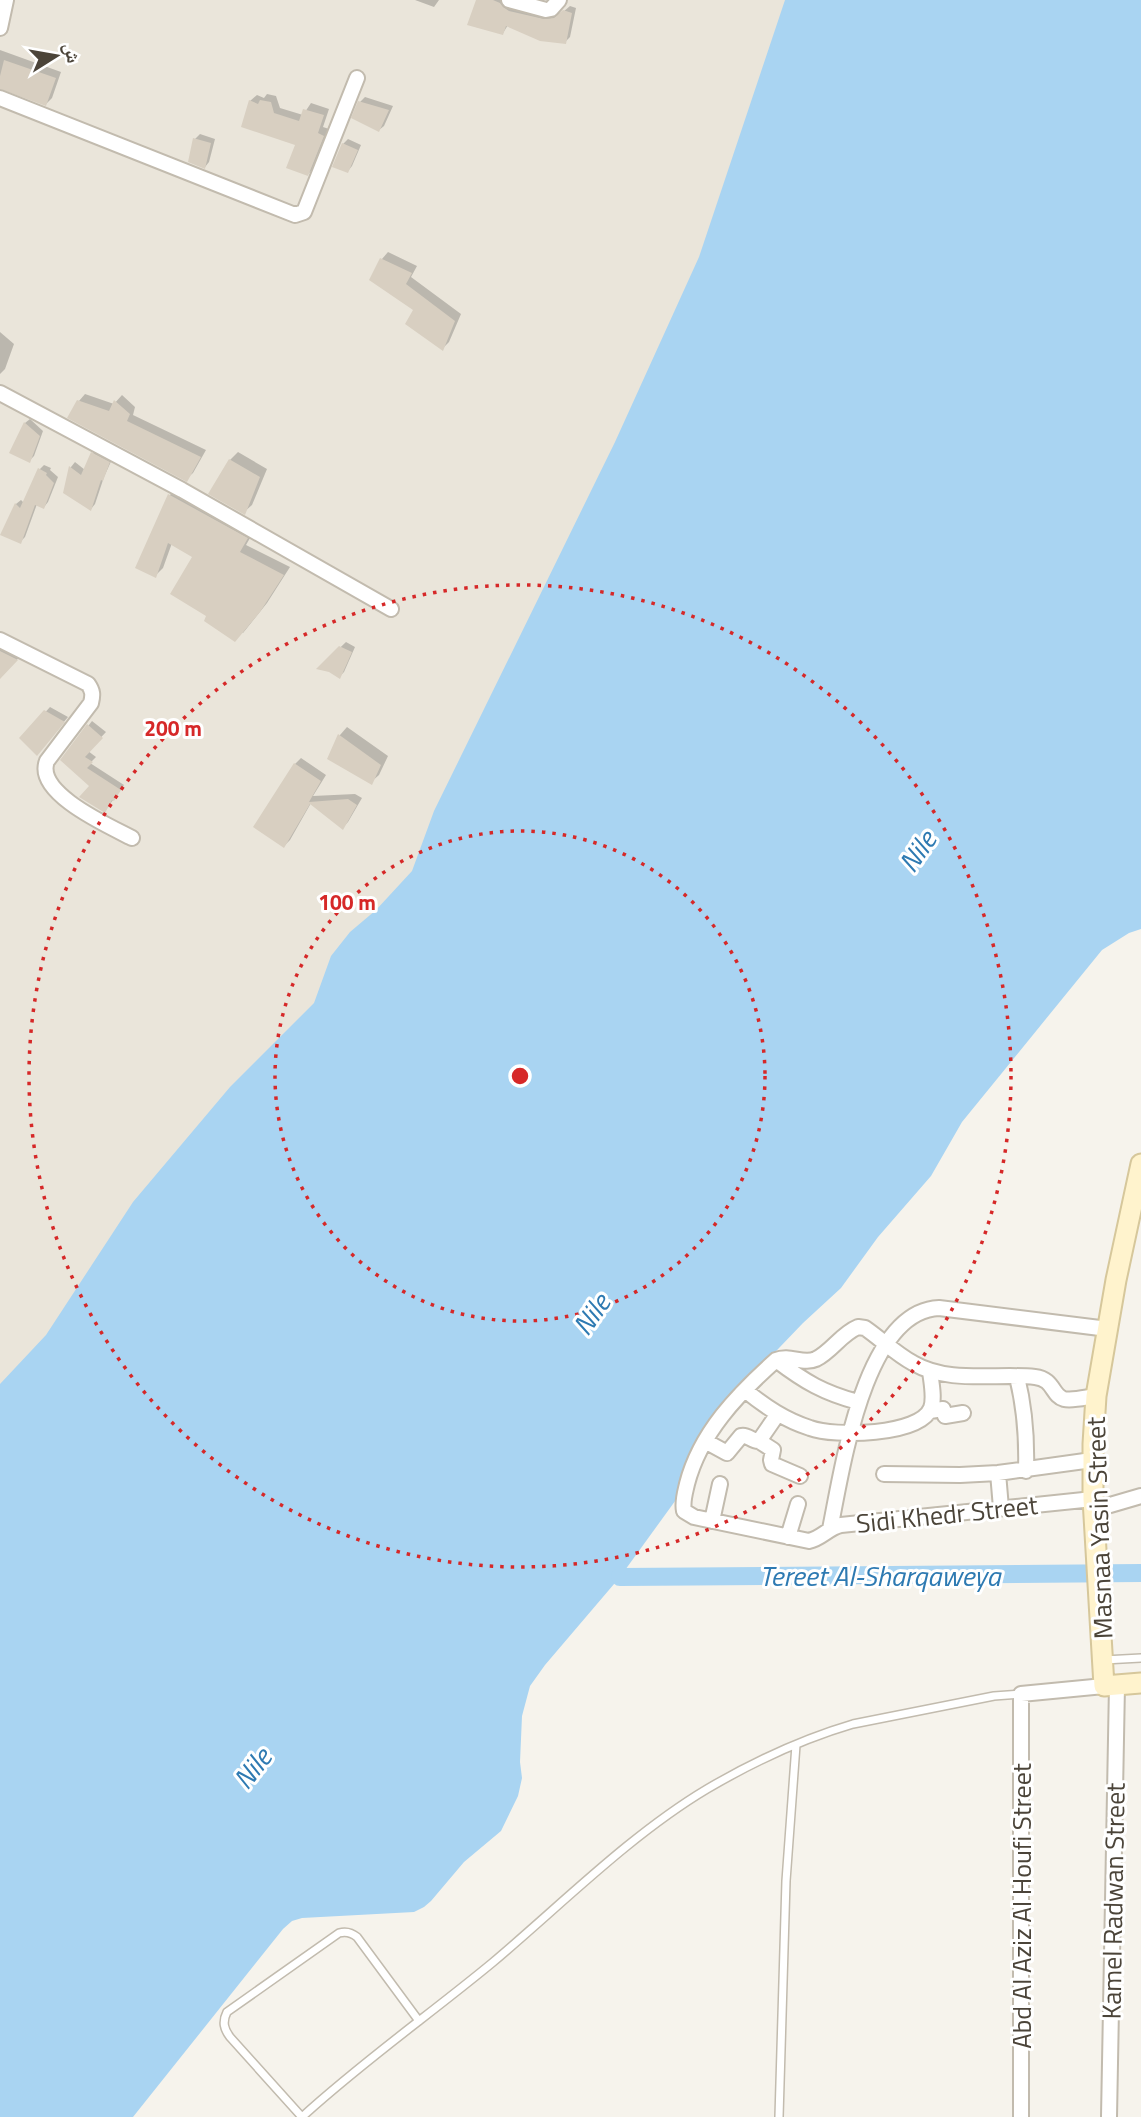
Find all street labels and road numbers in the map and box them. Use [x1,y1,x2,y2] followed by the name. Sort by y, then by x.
[1076,1416,1122,1640] street label: Masnaa Yasin Street
[854,1485,1040,1543] street label: Sidi Khedr Street
[1002,1763,1041,2049] street label: Abd Al Aziz Al Houfi Street
[1091,1782,1135,2020] street label: Kamel Radwan Street

